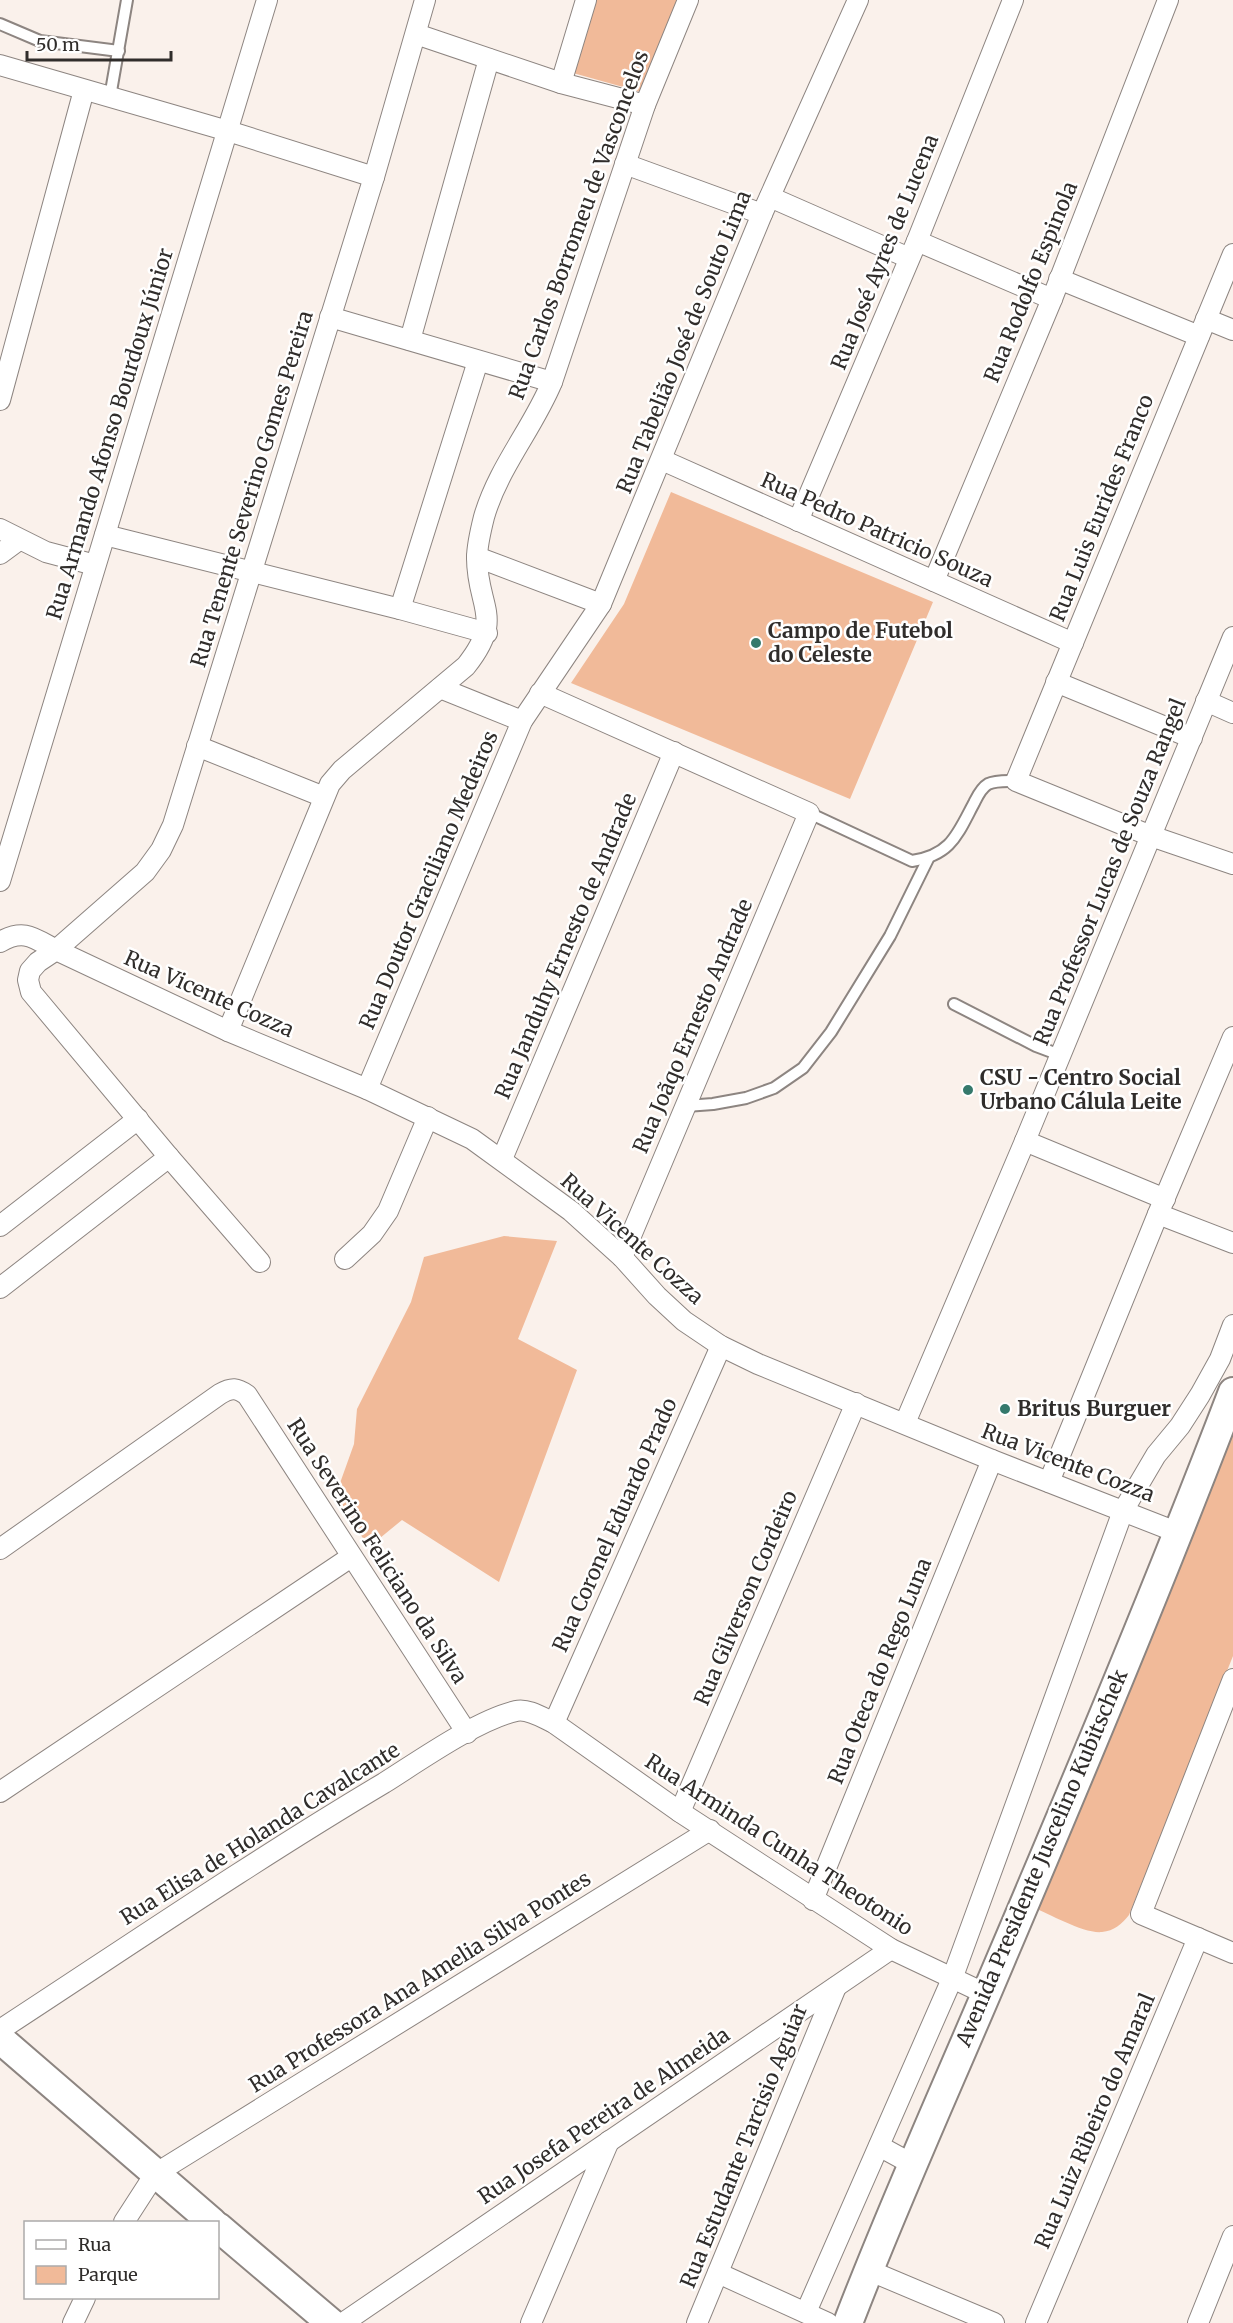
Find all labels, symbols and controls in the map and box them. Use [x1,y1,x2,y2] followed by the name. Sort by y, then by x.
[27,24,171,62] scale bar
[36,33,80,56] text: 50 m
[503,47,654,403] street label: Rua Carlos Borromeu de Vasconcelos
[825,130,944,374] street label: Rua José Ayres de Lucena
[978,177,1083,386] street label: Rua Rodolfo Espinola
[610,186,757,497] street label: Rua Tabelião José de Souto Lima
[40,245,179,623] street label: Rua Armando Afonso Bourdoux Júnior
[184,307,319,670] street label: Rua Tenente Severino Gomes Pereira
[1044,390,1159,625] street label: Rua Luis Eurides Franco
[757,466,998,593] street label: Rua Pedro Patricio Souza
[768,617,953,668] place label: Campo de Futebol do Celeste
[749,636,763,650] marker: Campo de Futebol do Celeste
[1027,694,1192,1049] street label: Rua Professor Lucas de Souza Rangel
[353,726,504,1033] street label: Rua Doutor Graciliano Medeiros
[489,789,642,1103] street label: Rua Janduhy Ernesto de Andrade
[627,895,758,1157] street label: Rua Joãqo Ernesto Andrade
[120,944,298,1043] street label: Rua Vicente Cozza
[980,1064,1182,1115] place label: CSU - Centro Social Urbano Cálula Leite
[961,1083,975,1097] marker: CSU - Centro Social Urbano Cálula Leite
[555,1167,709,1310] street label: Rua Vicente Cozza
[546,1394,683,1656] street label: Rua Coronel Eduardo Prado
[1017,1395,1171,1422] place label: Britus Burguer
[998,1402,1012,1416] marker: Britus Burguer
[281,1413,473,1688] street label: Rua Severino Feliciano da Silva
[978,1417,1158,1508] street label: Rua Vicente Cozza
[688,1486,803,1709] street label: Rua Gilverson Cordeiro
[822,1554,937,1788] street label: Rua Oteca do Rego Luna
[949,1665,1134,2051] street label: Avenida Presidente Juscelino Kubitschek
[115,1736,404,1931] street label: Rua Elisa de Holanda Cavalcante
[640,1748,918,1941] street label: Rua Arminda Cunha Theotonio
[244,1865,596,2098] street label: Rua Professora Ana Amelia Silva Pontes
[1028,1989,1161,2253] street label: Rua Luiz Ribeiro do Amaral
[674,2000,813,2292] street label: Rua Estudante Tarcisio Aguiar
[473,2021,735,2210] street label: Rua Josefa Pereira de Almeida
[24,2221,219,2299] legend
[78,2233,112,2256] text: Rua
[78,2263,138,2286] text: Parque

